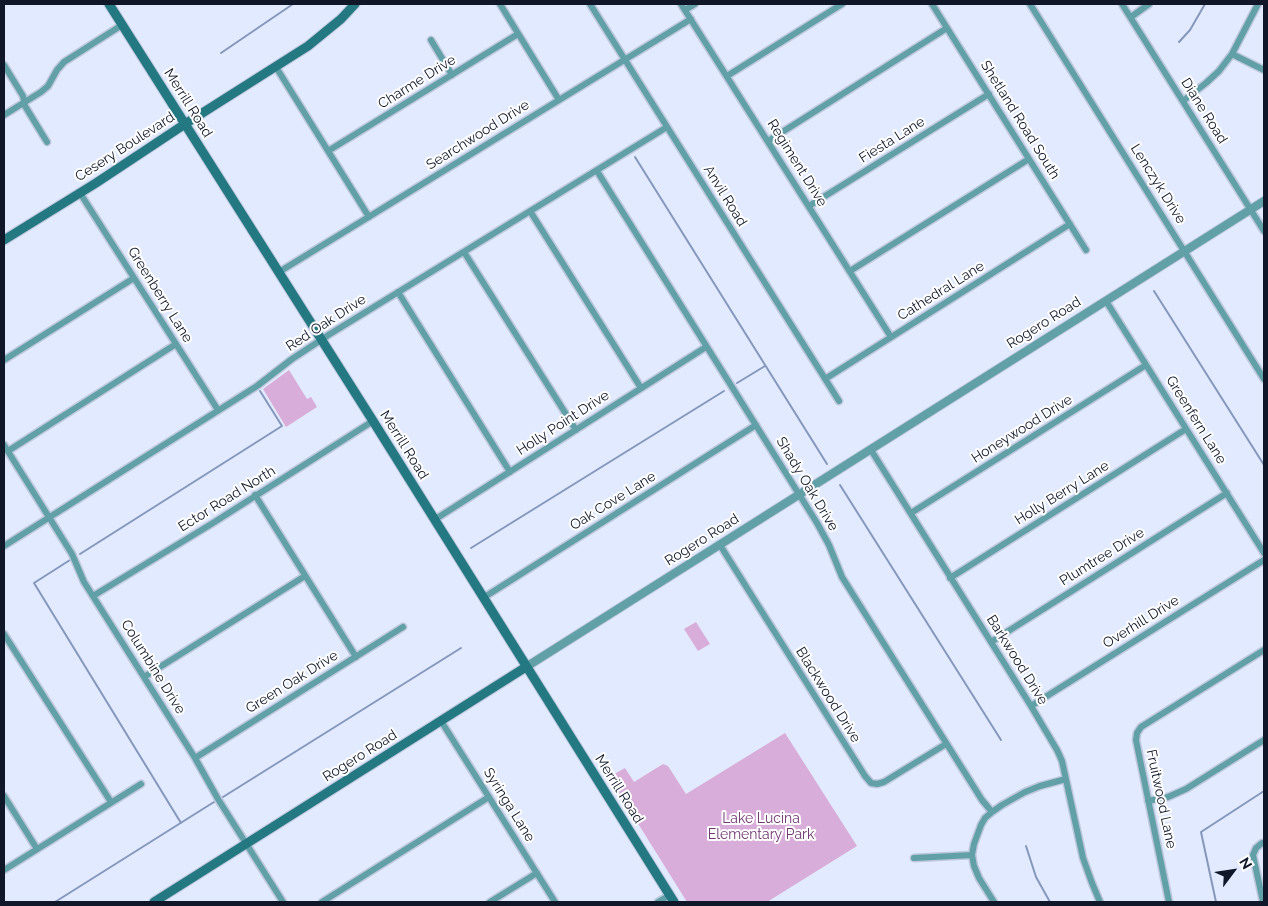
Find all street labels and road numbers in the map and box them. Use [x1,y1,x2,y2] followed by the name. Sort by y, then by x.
[375,51,459,113] street label: Charme Drive
[977,58,1063,182] street label: Shetland Road South
[160,65,216,141] street label: Merrill Road
[1177,75,1231,147] street label: Diane Road
[423,97,533,173] street label: Searchwood Drive
[72,109,178,185] street label: Cesery Boulevard
[856,113,928,167] street label: Fiesta Lane
[763,116,831,210] street label: Regiment Drive
[1127,141,1189,227] street label: Lenczyk Drive
[700,162,750,230] street label: Anvil Road
[124,244,196,346] street label: Greenberry Lane
[895,258,987,324] street label: Cathedral Lane
[283,291,369,355] street label: Red Oak Drive
[1004,294,1084,352] street label: Rogero Road
[1162,373,1230,467] street label: Greenfern Lane
[514,387,612,459] street label: Holly Point Drive
[968,391,1076,467] street label: Honeywood Drive
[376,407,432,483] street label: Merrill Road
[772,434,842,534] street label: Shady Oak Drive
[1012,457,1112,529] street label: Holly Berry Lane
[175,462,279,536] street label: Ector Road North
[567,468,659,534] street label: Oak Cove Lane
[662,511,742,569] street label: Rogero Road
[1057,524,1147,590] street label: Plumtree Drive
[1100,592,1182,652] street label: Overhill Drive
[983,612,1051,708] street label: Barkwood Drive
[117,617,189,717] street label: Columbine Drive
[792,644,864,746] street label: Blackwood Drive
[243,647,341,717] street label: Green Oak Drive
[320,727,400,785] street label: Rogero Road
[1142,748,1180,850] street label: Fruitwood Lane
[591,751,647,827] street label: Merrill Road
[480,765,538,845] street label: Syringa Lane

